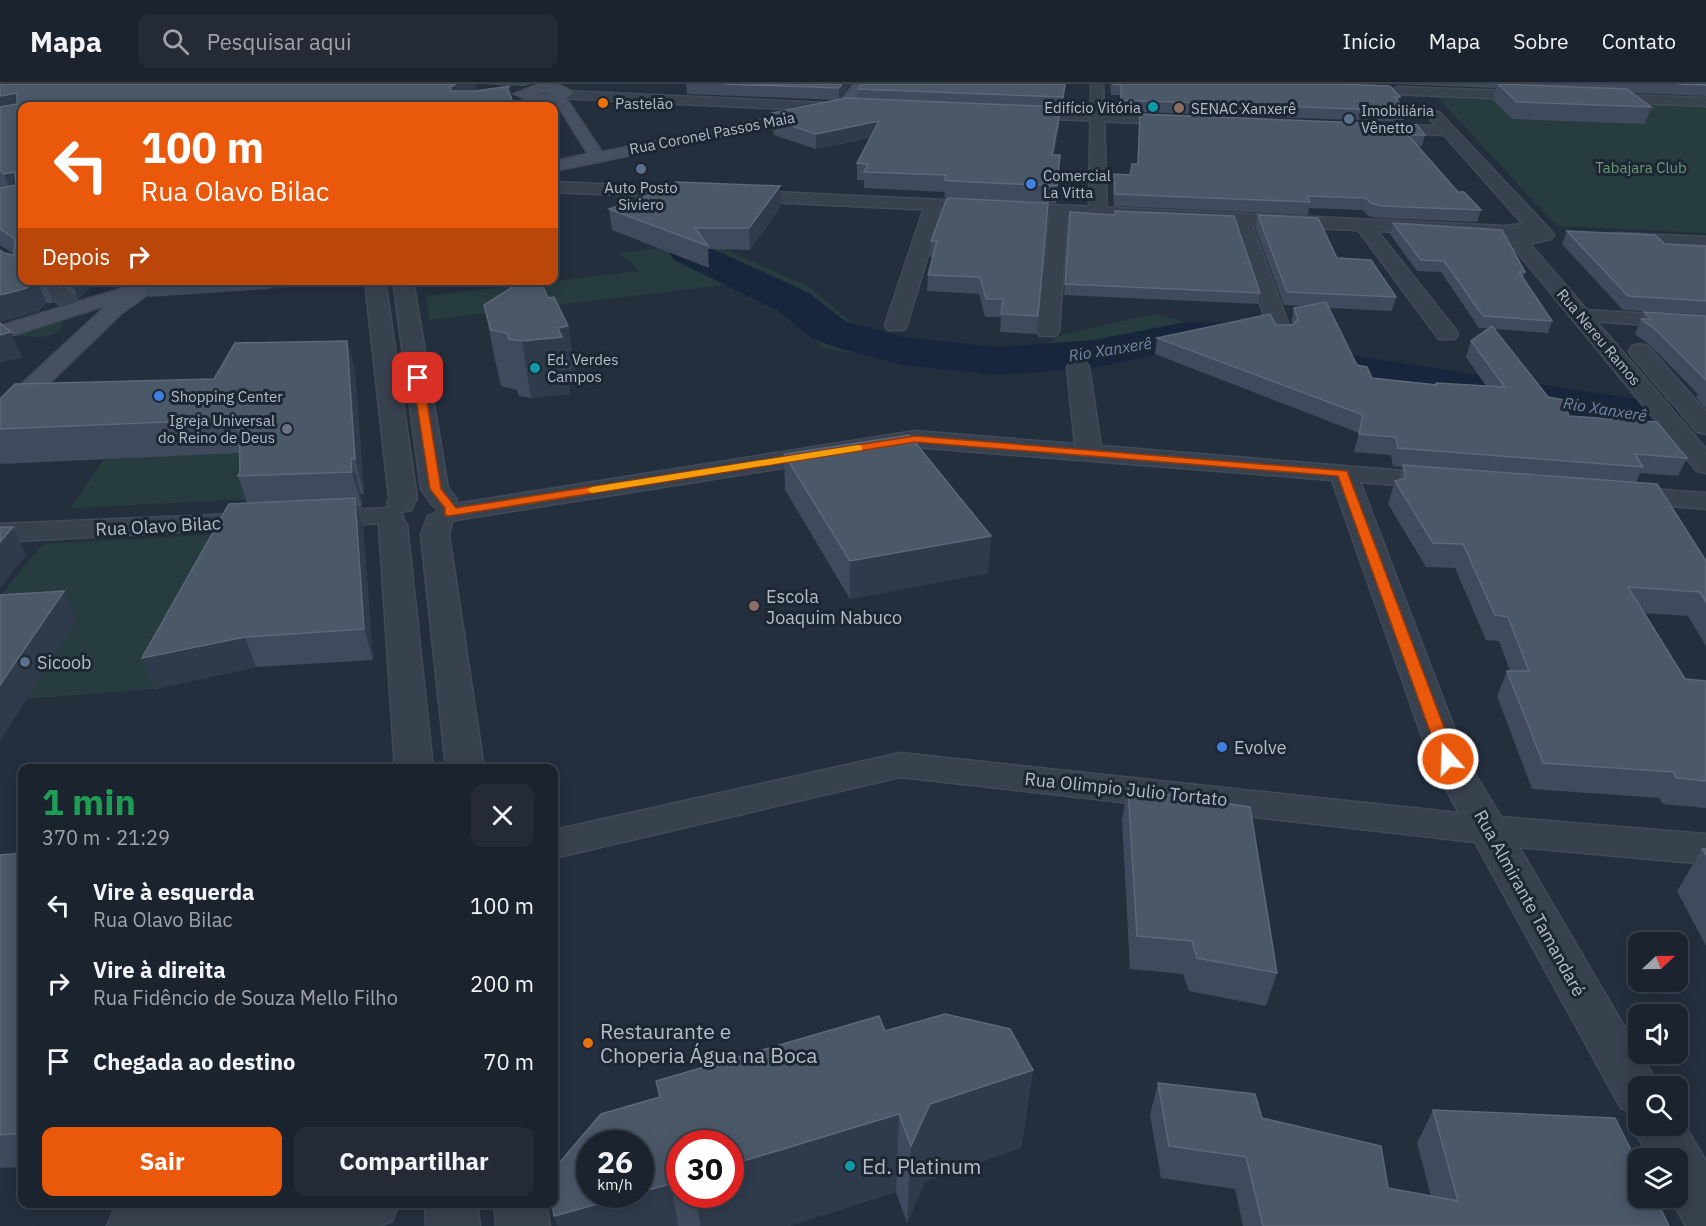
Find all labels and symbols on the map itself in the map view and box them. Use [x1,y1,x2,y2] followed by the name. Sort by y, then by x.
[615,94,673,113] place label: Pastelão
[596,96,610,110] marker: Pastelão
[1044,98,1141,117] place label: Edifício Vitória
[1191,99,1296,118] place label: SENAC Xanxerê
[1146,100,1160,114] marker: Edifício Vitória
[1172,101,1186,115] marker: SENAC Xanxerê
[1361,101,1434,137] place label: Imobiliária Vênetto
[628,108,796,158] street label: Rua Coronel Passos Maia
[1342,112,1356,126] marker: Imobiliária Vênetto
[1595,158,1687,177] park label: Tabajara Club
[634,162,648,176] marker: Auto Posto Siviero
[1043,166,1111,202] place label: Comercial La Vitta
[1024,177,1038,191] marker: Comercial La Vitta
[604,178,678,214] place label: Auto Posto Siviero
[1553,285,1645,389] street label: Rua Nereu Ramos
[1067,333,1153,365] water label: Rio Xanxerê
[547,350,619,386] place label: Ed. Verdes Campos
[392,352,443,403] pin
[528,361,542,375] marker: Ed. Verdes Campos
[171,387,283,406] place label: Shopping Center
[152,389,166,403] marker: Shopping Center
[1562,393,1648,425] water label: Rio Xanxerê
[158,411,275,447] place label: Igreja Universal do Reino de Deus
[280,422,294,436] marker: Igreja Universal do Reino de Deus
[95,511,221,541] street label: Rua Olavo Bilac
[766,585,902,629] place label: Escola Joaquim Nabuco
[747,599,761,613] marker: Escola Joaquim Nabuco
[37,651,92,674] place label: Sicoob
[18,655,32,669] marker: Sicoob
[1416,727,1480,791] position arrow
[1234,736,1287,759] place label: Evolve
[1215,740,1229,754] marker: Evolve
[1023,767,1229,811] street label: Rua Olimpio Julio Tortato
[1469,806,1591,1000] street label: Rua Almirante Tamandaré
[1628,932,1688,992] north arrow
[600,1017,817,1069] place label: Restaurante e Choperia Água na Boca
[581,1036,595,1050] marker: Restaurante e Choperia Água na Boca
[666,1130,744,1208] speed limit sign: 30
[862,1152,981,1180] place label: Ed. Platinum
[843,1159,857,1173] marker: Ed. Platinum

